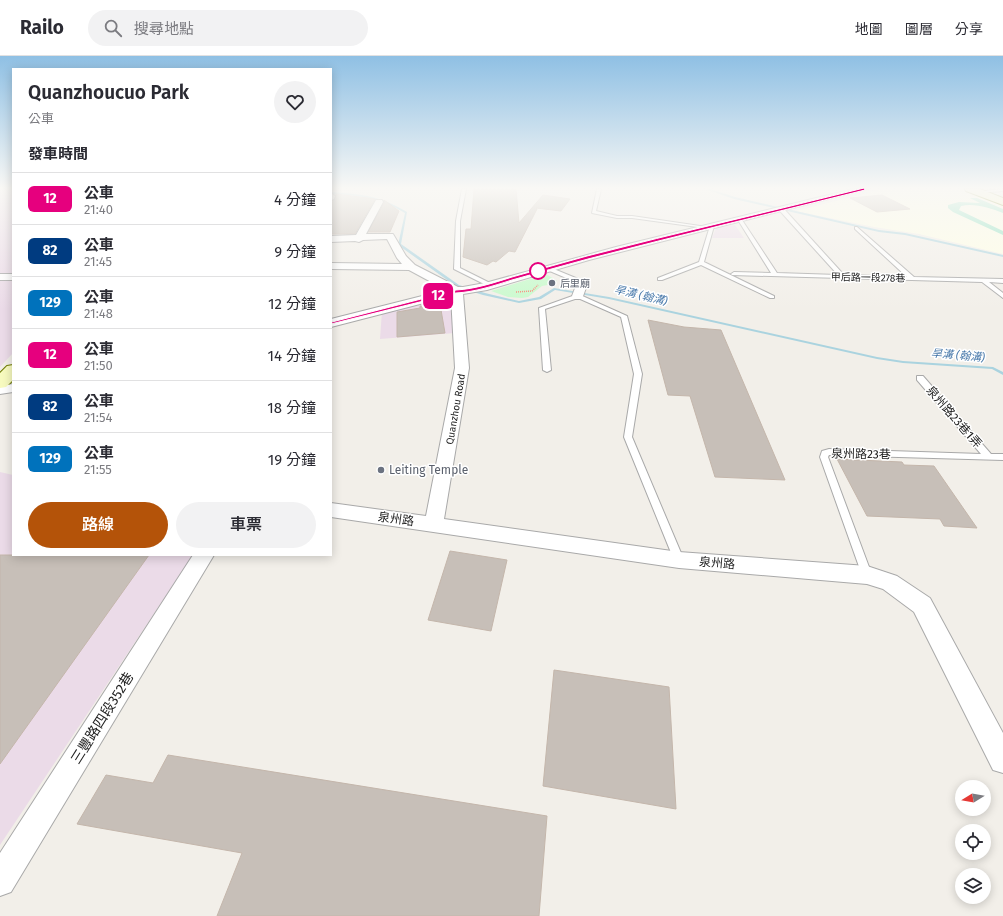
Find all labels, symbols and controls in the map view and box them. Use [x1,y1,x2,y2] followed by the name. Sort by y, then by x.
[88,10,368,46] search box
[20,16,64,39] text: Railo
[102,17,124,39] icon: search
[134,20,194,38] text: 搜尋地點
[855,21,883,38] text: 地圖
[905,21,933,38] text: 圖層
[955,21,983,38] text: 分享
[28,81,189,104] text: Quanzhoucuo Park
[274,81,316,123] button: heart
[28,111,54,126] text: 公車
[28,145,88,163] text: 發車時間
[84,184,114,202] text: 公車
[43,190,57,207] text: 12
[274,191,316,209] text: 4 分鐘
[84,202,113,217] text: 21:40
[84,236,114,254] text: 公車
[42,242,58,259] text: 82
[274,243,316,261] text: 9 分鐘
[84,254,112,269] text: 21:45
[529,262,547,280] unlabelled marker
[831,271,905,285] street label: 甲后路一段278巷
[547,278,557,288] marker: 后里廟
[560,278,590,290] place label: 后里廟
[420,283,456,309] line badge: 12
[613,283,669,308] water label: 旱溝 (翰溝)
[431,287,445,304] text: 12
[84,288,114,306] text: 公車
[39,294,61,311] text: 129
[268,295,316,313] text: 12 分鐘
[84,306,113,321] text: 21:48
[84,340,114,358] text: 公車
[43,346,57,363] text: 12
[268,347,316,365] text: 14 分鐘
[931,347,986,364] water label: 旱溝 (翰溝)
[84,358,113,373] text: 21:50
[444,373,468,445] street label: Quanzhou Road
[923,383,985,451] street label: 泉州路23巷1弄
[84,392,114,410] text: 公車
[42,398,58,415] text: 82
[267,399,316,417] text: 18 分鐘
[84,410,112,425] text: 21:54
[84,444,114,462] text: 公車
[831,446,891,462] street label: 泉州路23巷
[39,450,61,467] text: 129
[268,451,316,469] text: 19 分鐘
[84,462,112,477] text: 21:55
[389,463,468,477] place label: Leiting Temple
[376,465,386,475] marker: Leiting Temple
[28,502,168,548] button: 路線
[176,502,316,548] button: 車票
[377,510,415,528] street label: 泉州路
[698,554,736,572] street label: 泉州路
[67,669,137,767] street label: 三豐路四段352巷
[955,780,991,816] north arrow
[955,780,991,904] map controls
[955,824,991,860] button: locate
[955,868,991,904] button: layers

